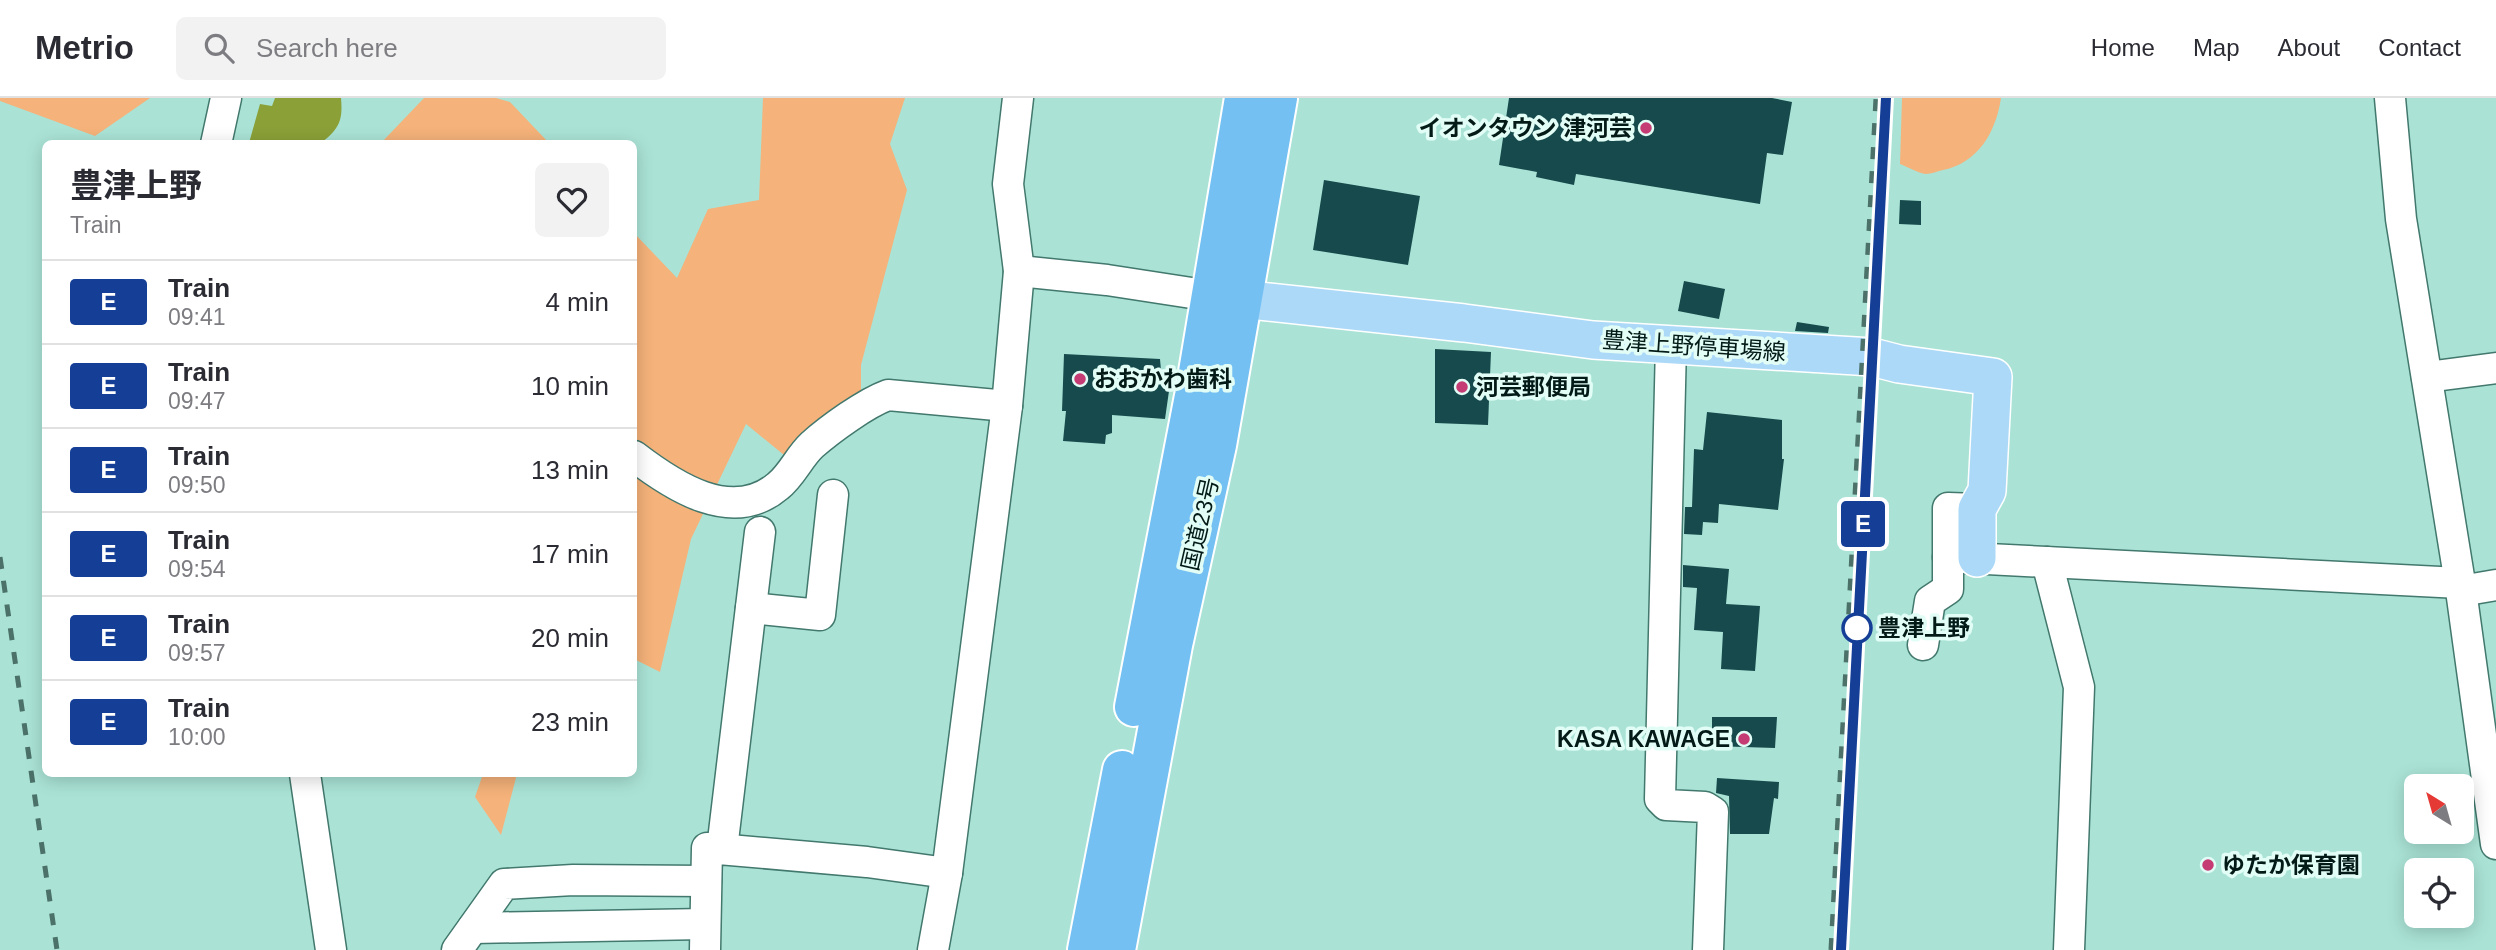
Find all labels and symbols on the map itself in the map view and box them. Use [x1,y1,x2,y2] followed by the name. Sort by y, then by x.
[1419,115,1632,141] place label: イオンタウン 津河芸
[1638,120,1654,136] marker: イオンタウン 津河芸
[1601,327,1787,365] street label: 豊津上野停車場線
[1094,366,1232,392] place label: おおかわ歯科
[1072,371,1088,387] marker: おおかわ歯科
[1476,374,1591,400] place label: 河芸郵便局
[1454,379,1470,395] marker: 河芸郵便局
[1177,475,1223,573] street label: 国道23号
[1840,501,1886,547] line badge: E
[1842,613,1872,643] marker: 豊津上野
[1878,615,1970,641] place label: 豊津上野
[1557,726,1730,752] place label: KASA KAWAGE
[1736,731,1752,747] marker: KASA KAWAGE
[2404,774,2474,844] north arrow
[2222,852,2360,878] place label: ゆたか保育園
[2200,857,2216,873] marker: ゆたか保育園

